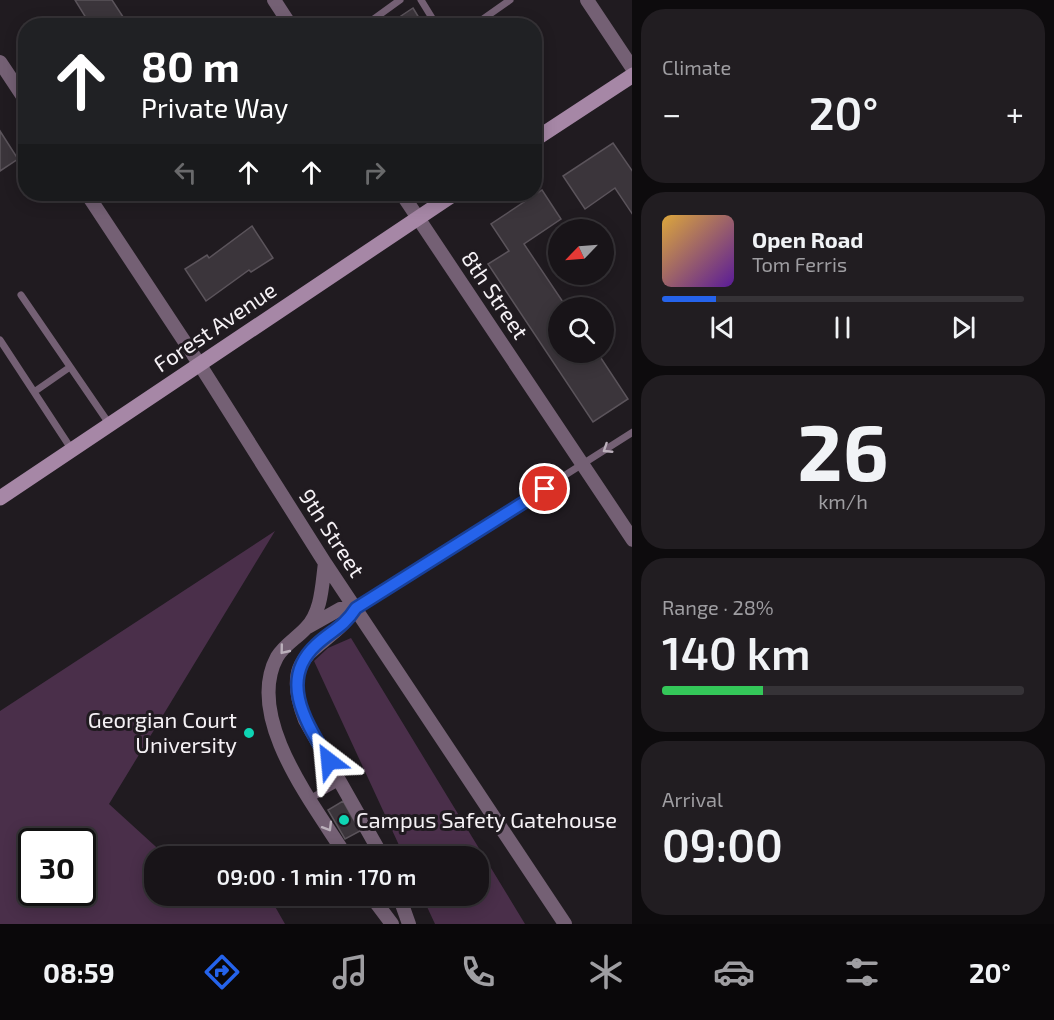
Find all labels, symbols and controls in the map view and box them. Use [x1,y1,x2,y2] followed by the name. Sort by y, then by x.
[141,40,240,90] text: 80 m
[42,42,120,120] icon: ahead
[662,55,731,79] text: Climate
[809,85,878,139] text: 20°
[141,91,288,123] text: Private Way
[662,93,681,133] text: −
[1006,93,1024,133] text: +
[169,156,202,189] icon: left
[232,156,265,189] icon: ahead
[295,156,328,189] icon: ahead
[358,156,391,189] icon: right
[548,219,614,285] north arrow
[548,219,614,363] map controls
[752,226,864,252] text: Open Road
[457,245,535,343] street label: 8th Street
[752,252,847,276] text: Tom Ferris
[148,276,281,377] street label: Forest Avenue
[548,297,614,363] button: search
[706,311,739,344] icon: previous
[826,311,859,344] icon: pause
[947,311,980,344] icon: next
[797,403,889,497] text: 26
[603,441,614,452] one-way arrow
[519,463,570,514] pin
[528,472,561,505] icon: arrive
[295,484,371,581] street label: 9th Street
[818,489,868,513] text: km/h
[662,595,774,619] text: Range · 28%
[662,625,811,679] text: 140 km
[280,643,291,654] one-way arrow
[88,706,237,757] place label: Georgian Court University
[242,726,256,740] marker: Georgian Court University
[297,729,361,793] position arrow
[662,787,723,811] text: Arrival
[356,806,617,832] place label: Campus Safety Gatehouse
[337,813,351,827] marker: Campus Safety Gatehouse
[662,817,783,871] text: 09:00
[321,821,332,831] one-way arrow
[18,828,96,906] speed limit sign: 30
[217,863,416,889] text: 09:00 · 1 min · 170 m
[201,951,243,993] icon: directions
[329,951,371,993] icon: music
[457,951,499,993] icon: phone
[585,951,627,993] icon: climate
[713,951,755,993] icon: car
[841,951,883,993] icon: filters
[43,956,115,988] text: 08:59
[969,956,1011,988] text: 20°

